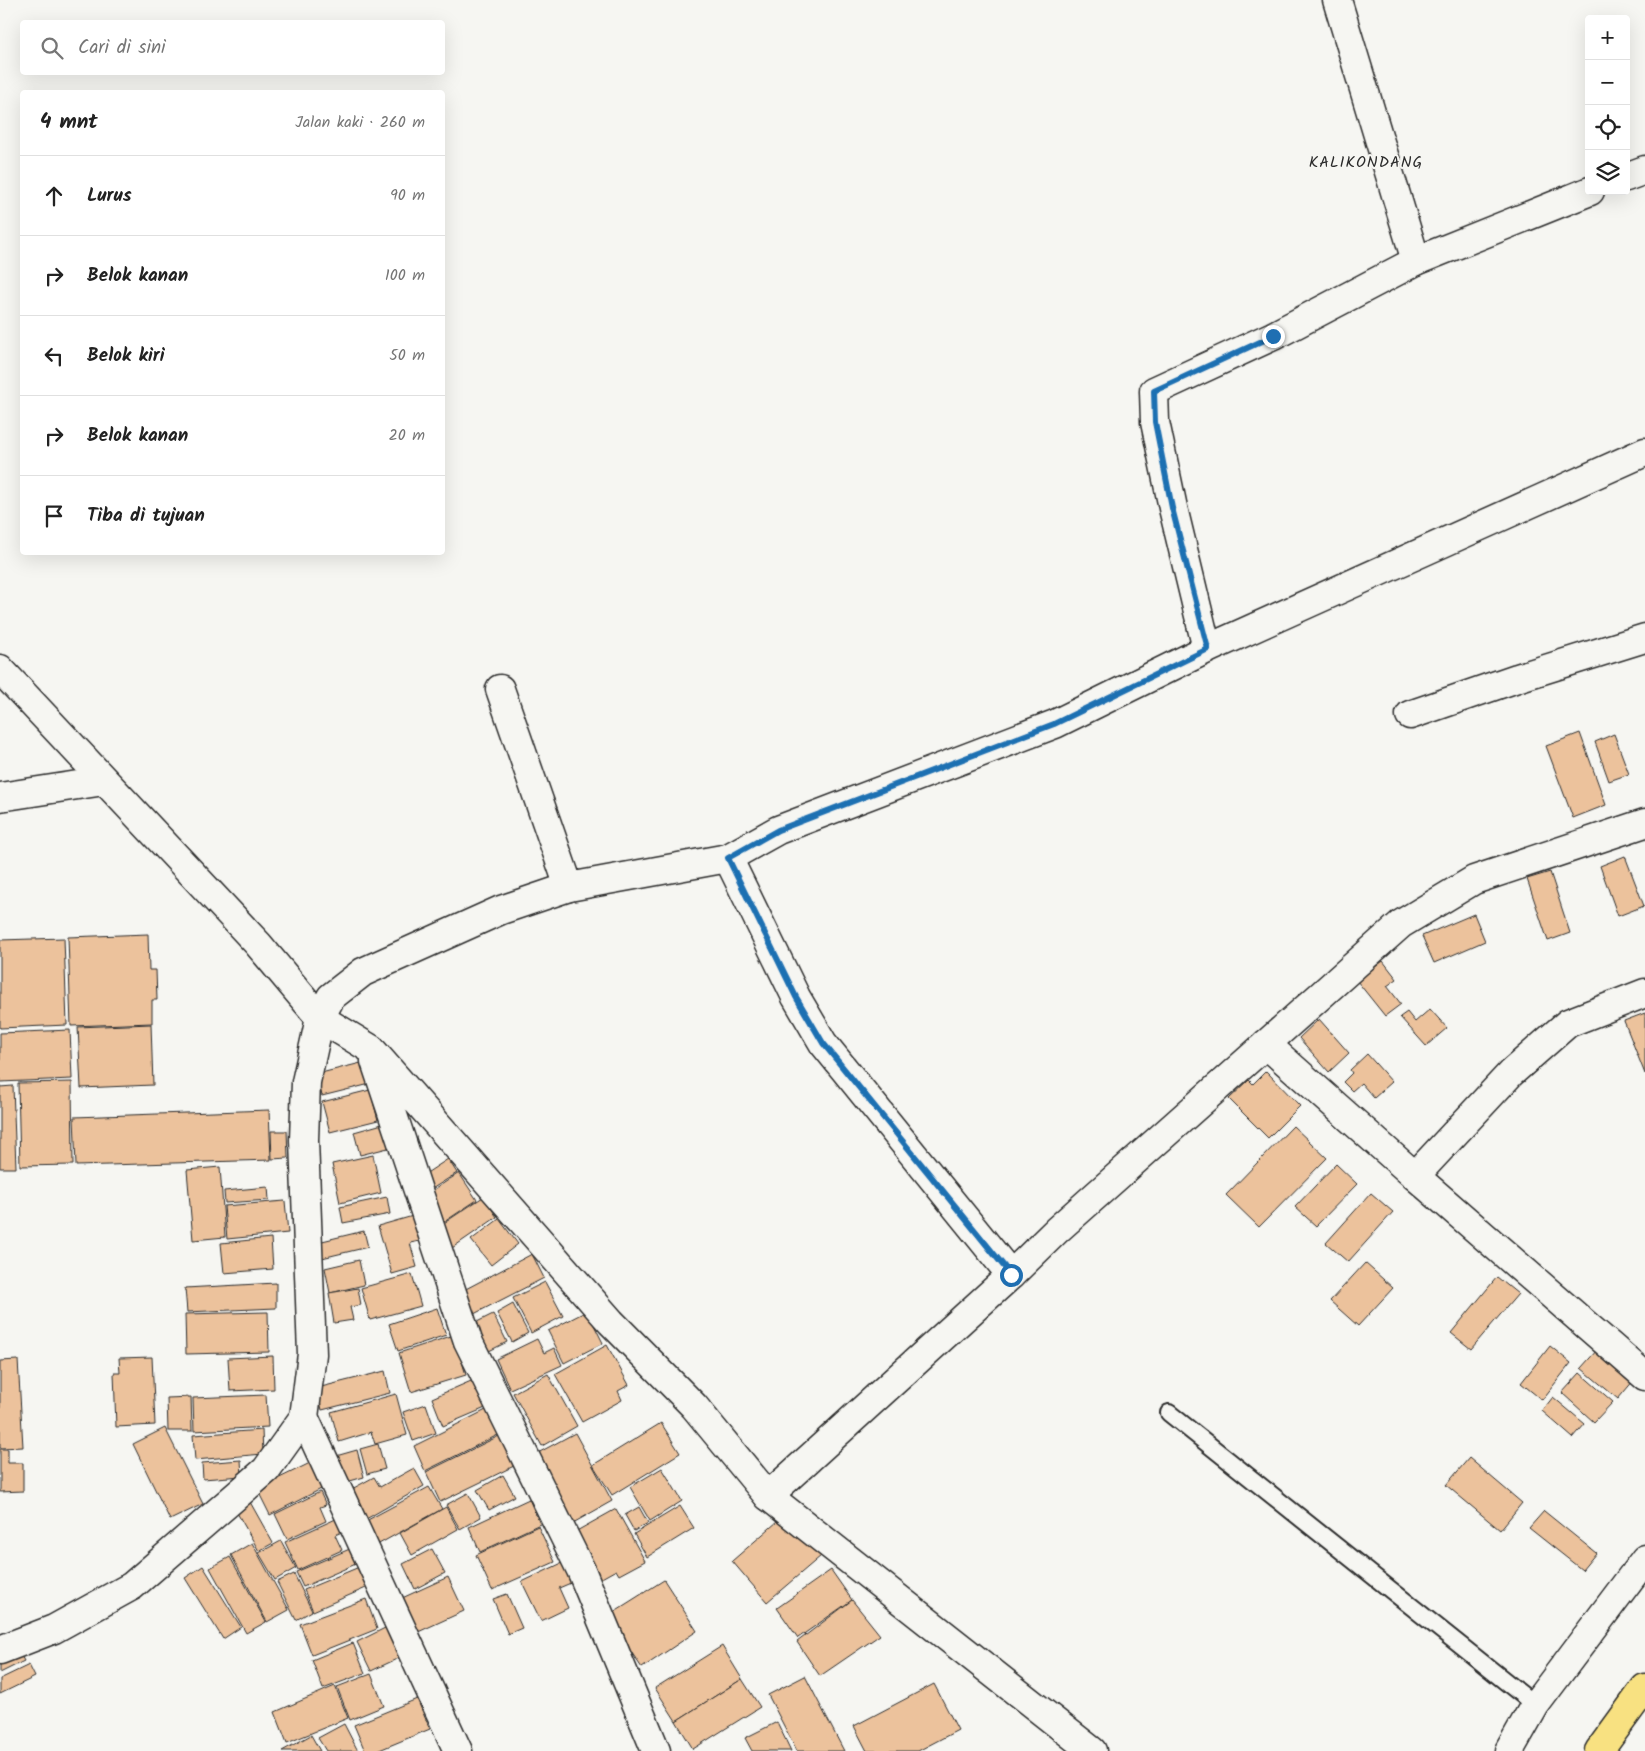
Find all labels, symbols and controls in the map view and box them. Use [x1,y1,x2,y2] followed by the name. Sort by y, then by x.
[1585,15,1630,195] map controls
[1585,15,1630,60] button: +
[20,20,445,75] search box
[78,33,166,63] text: Cari di sini
[38,34,66,62] icon: search
[1585,60,1630,105] button: −
[1585,105,1630,150] button: locate
[40,106,98,139] text: 4 mnt
[295,110,425,135] text: Jalan kaki · 260 m
[1309,150,1423,175] district label: KALIKONDANG
[1585,150,1630,195] button: layers
[87,181,132,211] text: Lurus
[40,182,68,210] icon: ahead
[390,183,425,208] text: 90 m
[87,261,188,291] text: Belok kanan
[40,262,68,290] icon: right
[385,263,425,288] text: 100 m
[1262,325,1285,348] route end
[87,341,165,371] text: Belok kiri
[40,342,68,370] icon: left
[389,343,425,368] text: 50 m
[87,421,188,451] text: Belok kanan
[40,422,68,450] icon: right
[389,423,425,448] text: 20 m
[87,501,205,531] text: Tiba di tujuan
[40,502,68,530] icon: arrive
[1000,1264,1023,1287] route start

